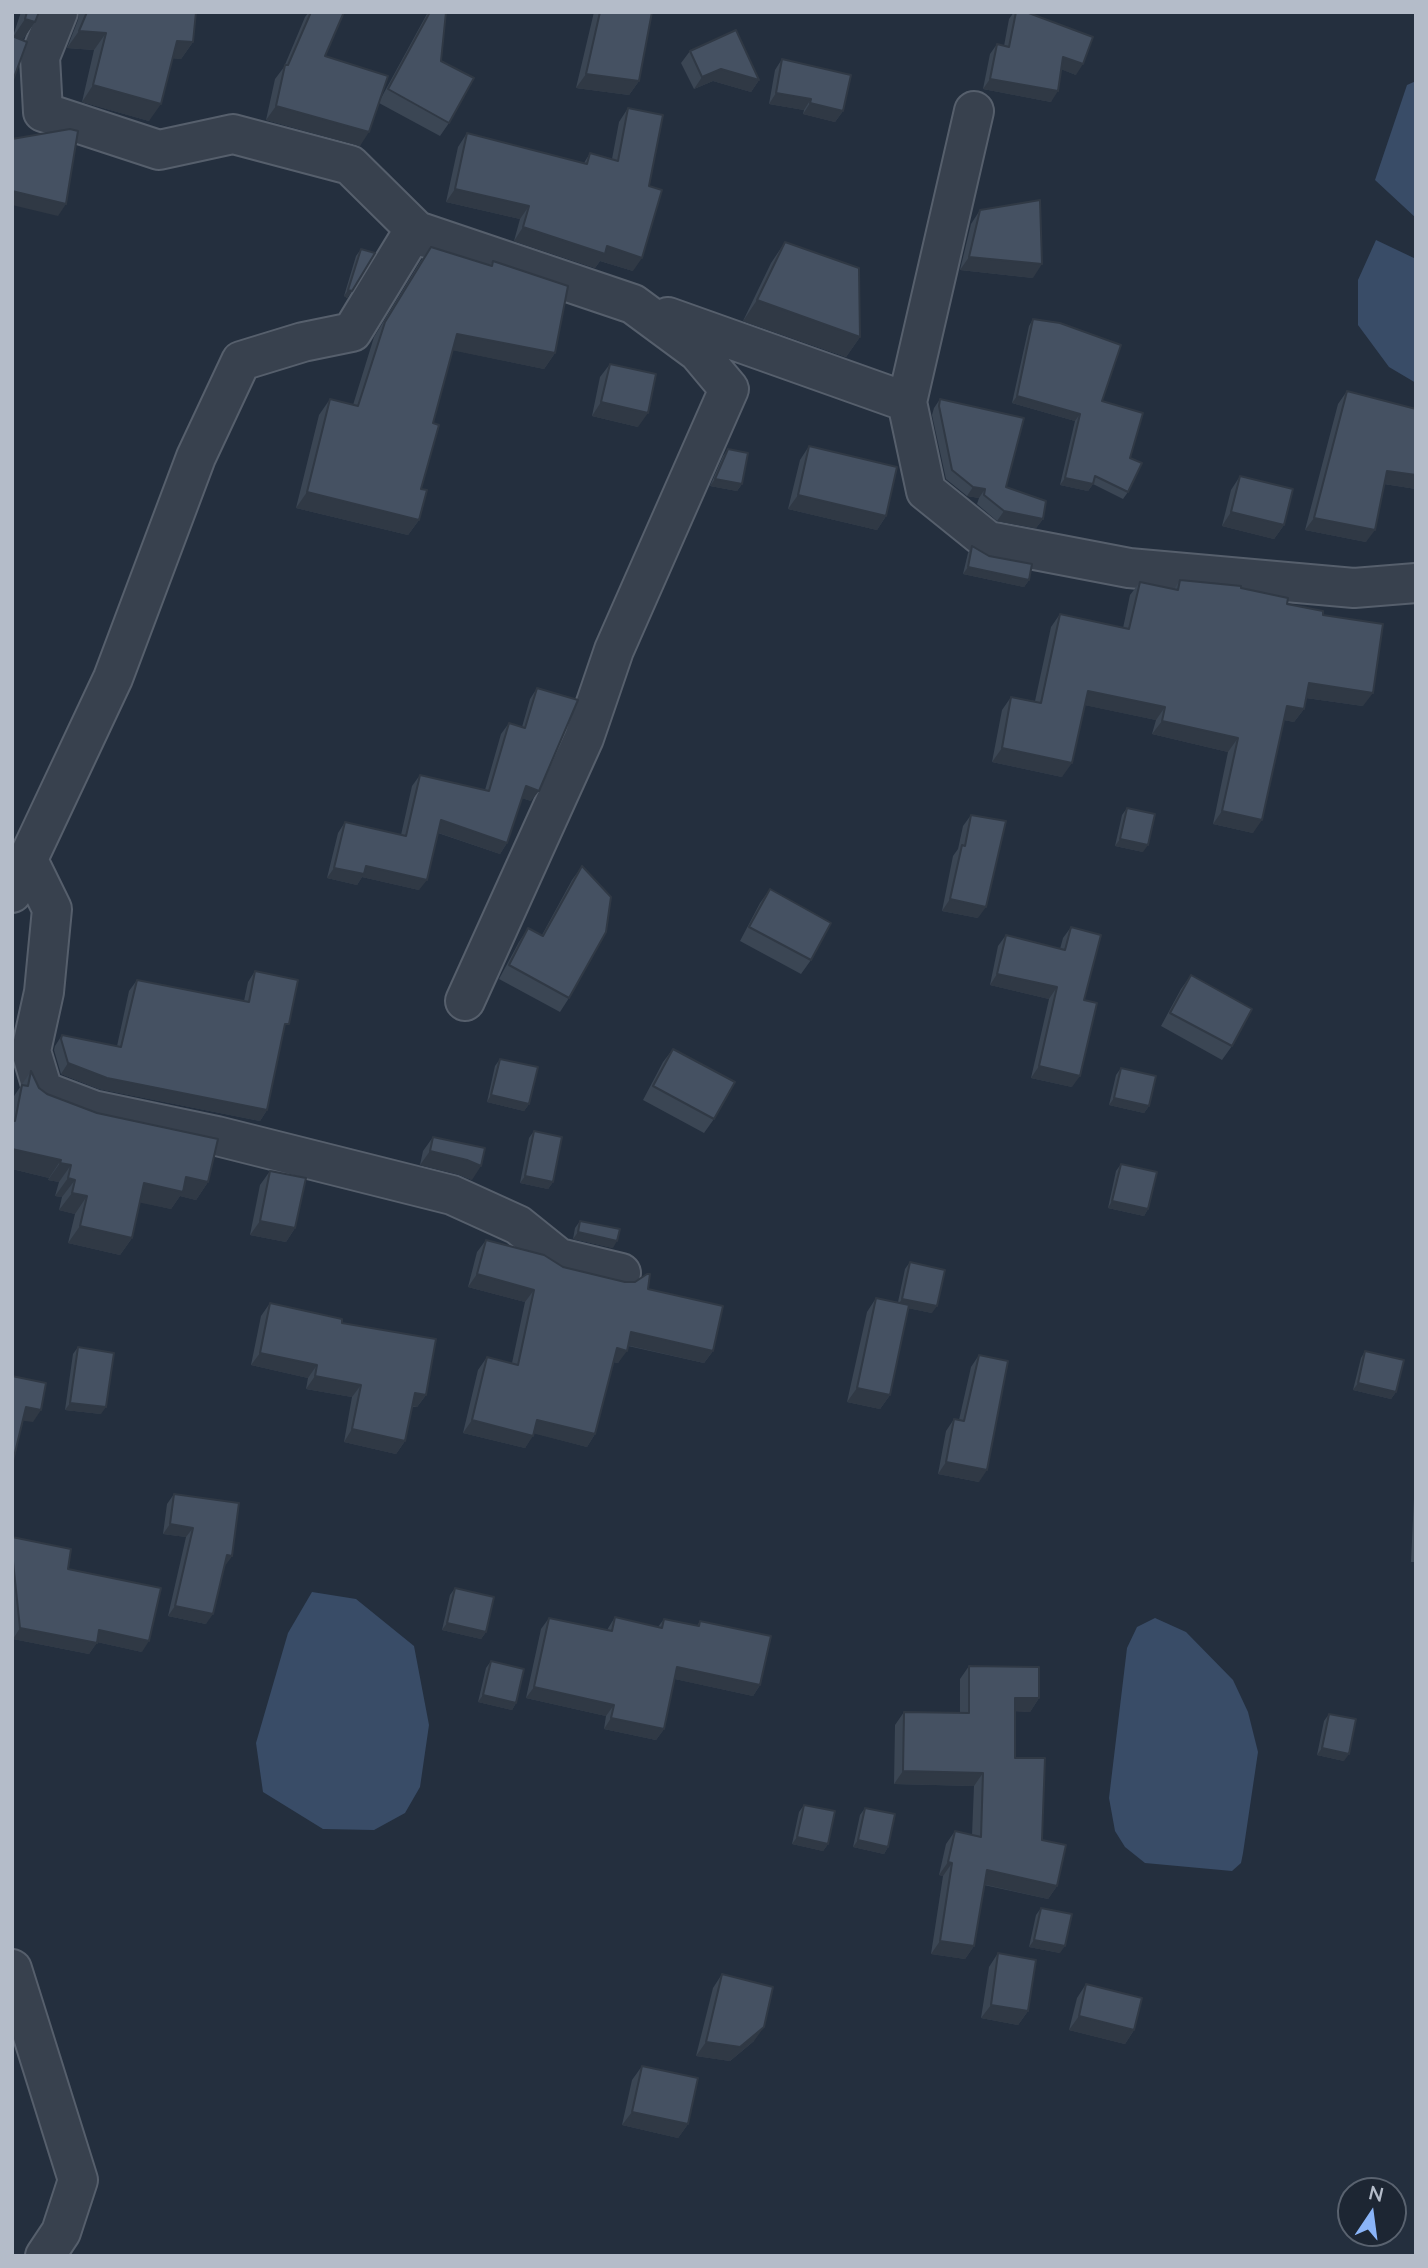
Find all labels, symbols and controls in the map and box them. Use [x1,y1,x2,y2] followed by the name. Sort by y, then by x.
[1337,2177,1407,2247] north arrow
[1367,2180,1386,2206] text: N

